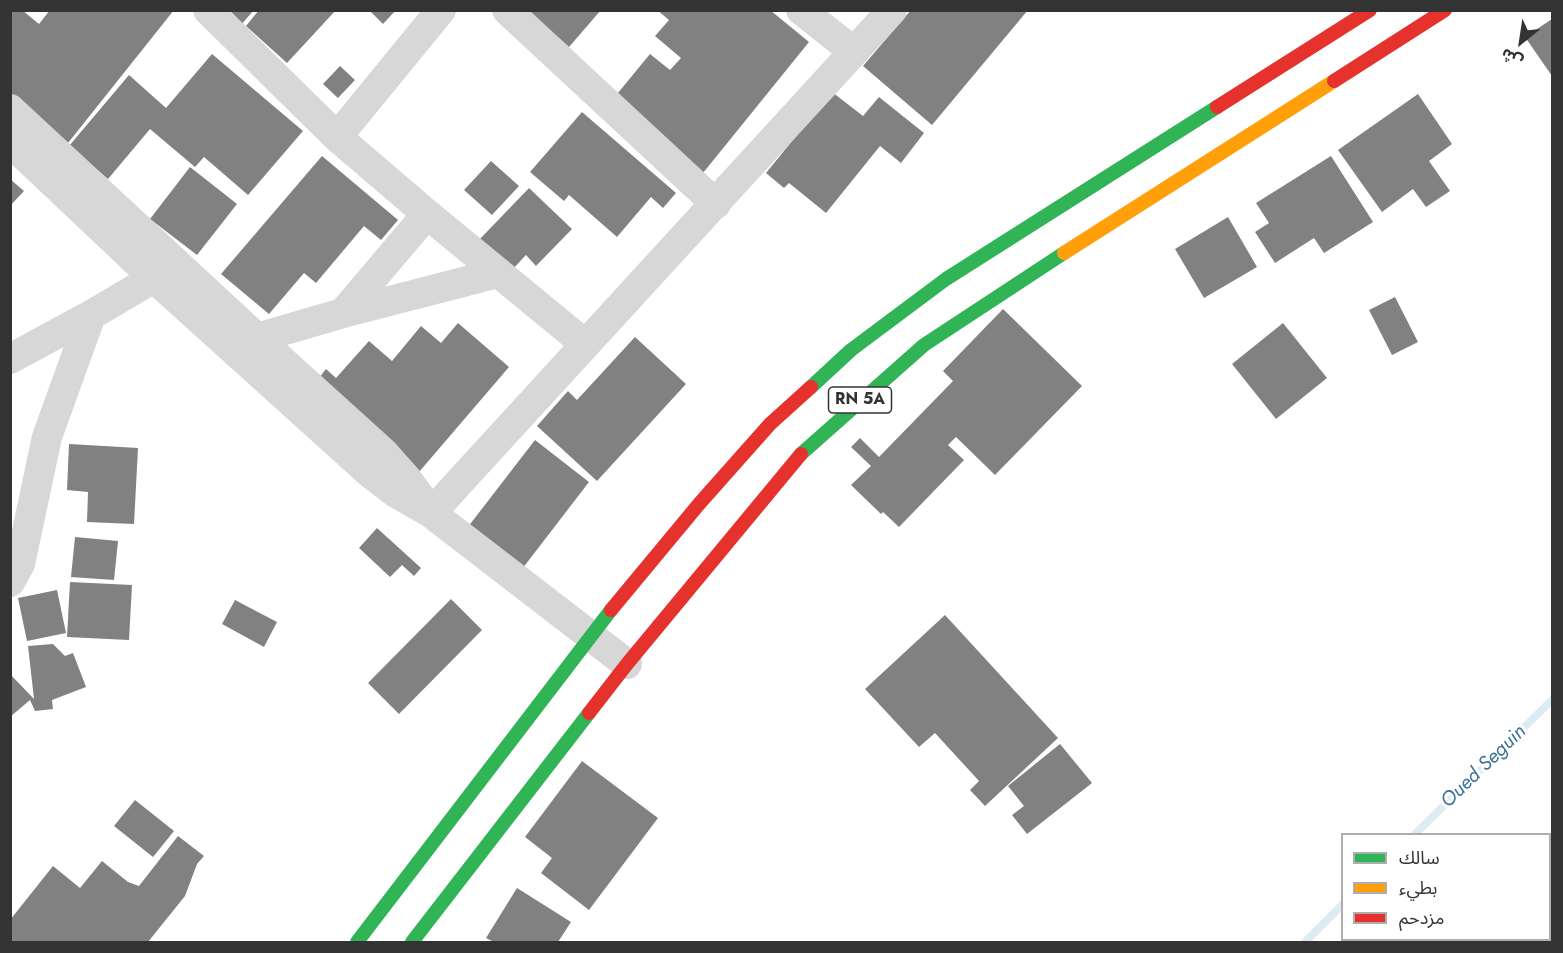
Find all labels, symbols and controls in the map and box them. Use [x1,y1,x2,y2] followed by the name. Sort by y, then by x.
[1491,12,1551,72] north arrow
[1497,43,1527,73] text: ش
[828,387,892,413] road number: RN 5A
[1436,720,1532,814] water label: Oued Seguin
[1341,833,1551,941] legend
[1399,845,1440,871] text: سالك
[1399,875,1437,901] text: بطيء
[1399,905,1444,931] text: مزدحم

